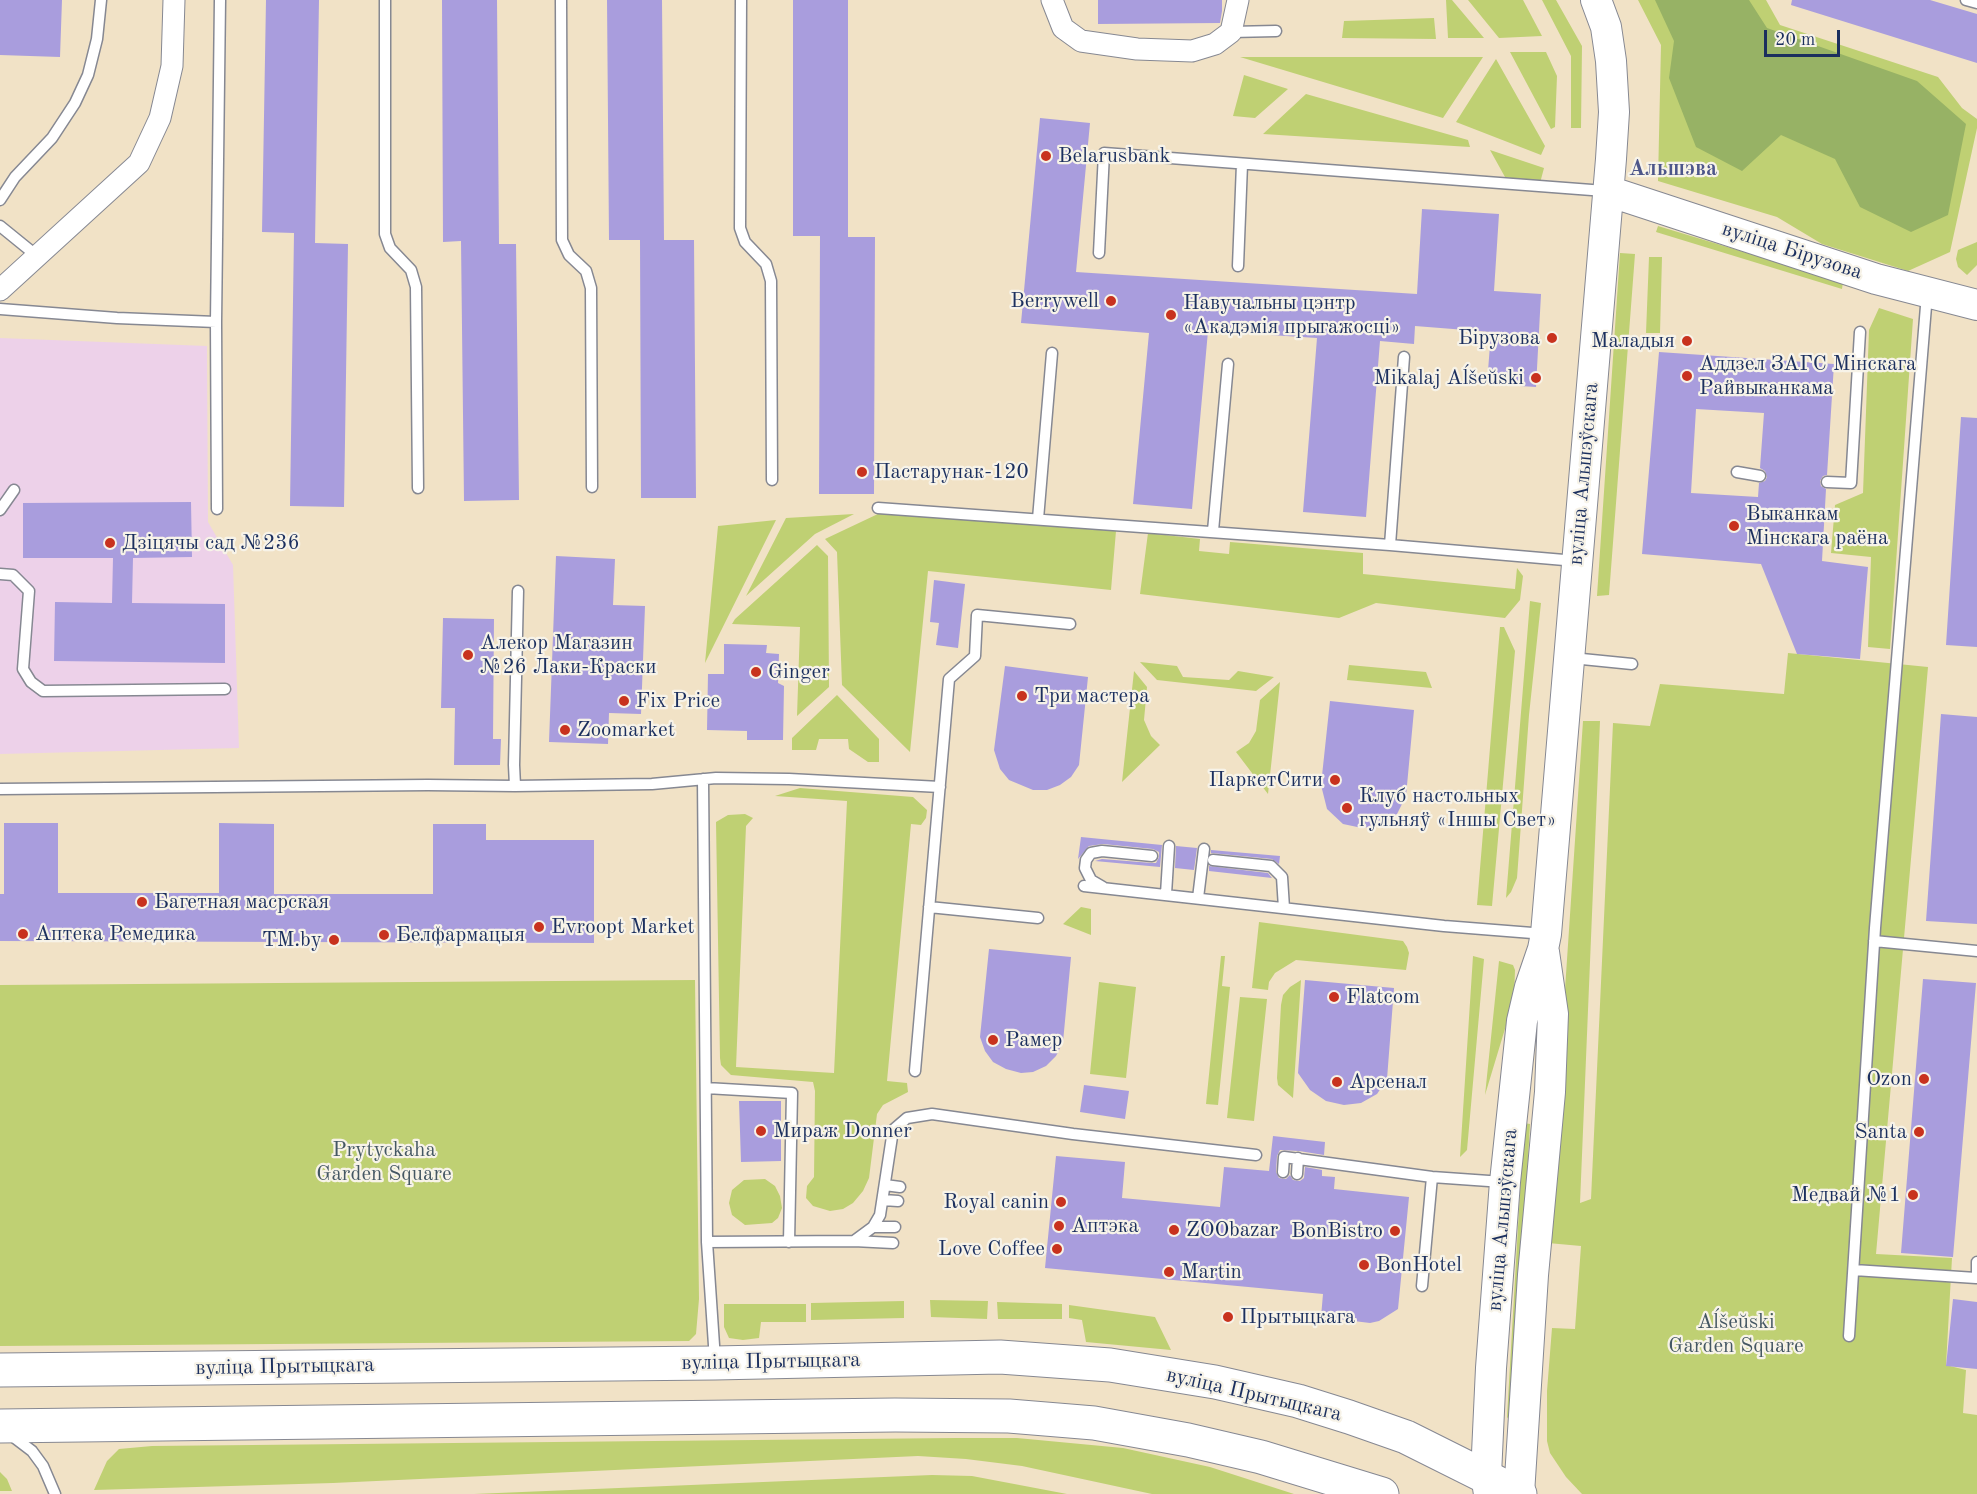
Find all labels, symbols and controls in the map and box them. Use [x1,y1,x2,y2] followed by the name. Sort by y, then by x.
[1767,18,1844,56] scale bar
[1775,31,1815,49] text: 20 m
[1058,143,1171,169] place label: Belarusbank
[1039,149,1053,163] marker: Belarusbank
[1629,156,1717,182] district label: Альшэва
[1719,216,1865,286] street label: вуліца Бірузова
[1010,288,1099,314] place label: Berrywell
[1183,290,1400,340] place label: Навучальны цэнтр «Акадэмія прыгажосці»
[1104,294,1118,308] marker: Berrywell
[1164,308,1178,322] marker: Навучальны цэнтр «Акадэмія прыгажосці»
[1458,325,1540,351] place label: Бірузова
[1591,328,1675,354] place label: Маладыя
[1545,331,1559,345] marker: Бірузова
[1680,334,1694,348] marker: Маладыя
[1699,351,1916,401] place label: Аддзел ЗАГС Мінскага Райвыканкама
[1373,365,1524,391] place label: Mikalaj Aĺšeŭski
[1680,369,1694,383] marker: Аддзел ЗАГС Мінскага Райвыканкама
[1529,371,1543,385] marker: Mikalaj Aĺšeŭski
[1563,382,1605,566] street label: вуліца Альшэўскага
[874,459,1029,485] place label: Пастарунак-120
[855,465,869,479] marker: Пастарунак-120
[1746,501,1888,551] place label: Выканкам Мінскага раёна
[1727,519,1741,533] marker: Выканкам Мінскага раёна
[122,530,300,556] place label: Дзіцячы сад №236
[103,536,117,550] marker: Дзіцячы сад №236
[480,630,657,680] place label: Алекор Магазин №26 Лаки-Краски
[461,648,475,662] marker: Алекор Магазин №26 Лаки-Краски
[768,659,830,685] place label: Ginger
[749,665,763,679] marker: Ginger
[1034,683,1149,709] place label: Три мастера
[636,688,720,714] place label: Fix Price
[1015,689,1029,703] marker: Три мастера
[617,694,631,708] marker: Fix Price
[577,717,675,743] place label: Zoomarket
[558,723,572,737] marker: Zoomarket
[1209,767,1323,793] place label: ПаркетСити
[1328,773,1342,787] marker: ПаркетСити
[1359,783,1556,833] place label: Клуб настольных гульняў «Іншы Свет»
[1340,801,1354,815] marker: Клуб настольных гульняў «Іншы Свет»
[154,889,329,915] place label: Багетная масрская
[135,895,149,909] marker: Багетная масрская
[551,914,695,940] place label: Evroopt Market
[532,920,546,934] marker: Evroopt Market
[35,921,196,947] place label: Аптека Ремедика
[396,922,525,948] place label: Белфармацыя
[16,927,30,941] marker: Аптека Ремедика
[262,927,322,953] place label: TM.by
[377,928,391,942] marker: Белфармацыя
[327,933,341,947] marker: TM.by
[1346,984,1420,1010] place label: Flatcom
[1327,990,1341,1004] marker: Flatcom
[1005,1027,1062,1053] place label: Рамер
[986,1033,1000,1047] marker: Рамер
[1866,1066,1912,1092] place label: Ozon
[1349,1069,1427,1095] place label: Арсенал
[1917,1072,1931,1086] marker: Ozon
[1330,1075,1344,1089] marker: Арсенал
[773,1118,912,1144] place label: Мираж Donner
[1855,1119,1907,1145] place label: Santa
[754,1124,768,1138] marker: Мираж Donner
[1912,1125,1926,1139] marker: Santa
[1482,1128,1524,1312] street label: вуліца Альшэўскага
[316,1137,452,1187] park label: Prytyckaha Garden Square
[1791,1182,1901,1208] place label: Медвай №1
[1906,1188,1920,1202] marker: Медвай №1
[943,1189,1049,1215] place label: Royal canin
[1054,1195,1068,1209] marker: Royal canin
[1071,1213,1139,1239] place label: Аптэка
[1186,1217,1278,1243] place label: ZOObazar
[1291,1218,1383,1244] place label: BonBistro
[1052,1219,1066,1233] marker: Аптэка
[1167,1223,1181,1237] marker: ZOObazar
[1388,1224,1402,1238] marker: BonBistro
[938,1236,1045,1262] place label: Love Coffee
[1050,1242,1064,1256] marker: Love Coffee
[1376,1252,1462,1278] place label: BonHotel
[1357,1258,1371,1272] marker: BonHotel
[1181,1259,1242,1285] place label: Martin
[1162,1265,1176,1279] marker: Martin
[1240,1304,1355,1330] place label: Прытыцкага
[1668,1309,1804,1359] park label: Aĺšeŭski Garden Square
[1221,1310,1235,1324] marker: Прытыцкага
[681,1348,861,1376] street label: вуліца Прытыцкага
[195,1353,375,1381] street label: вуліца Прытыцкага
[1164,1363,1344,1427] street label: вуліца Прытыцкага

